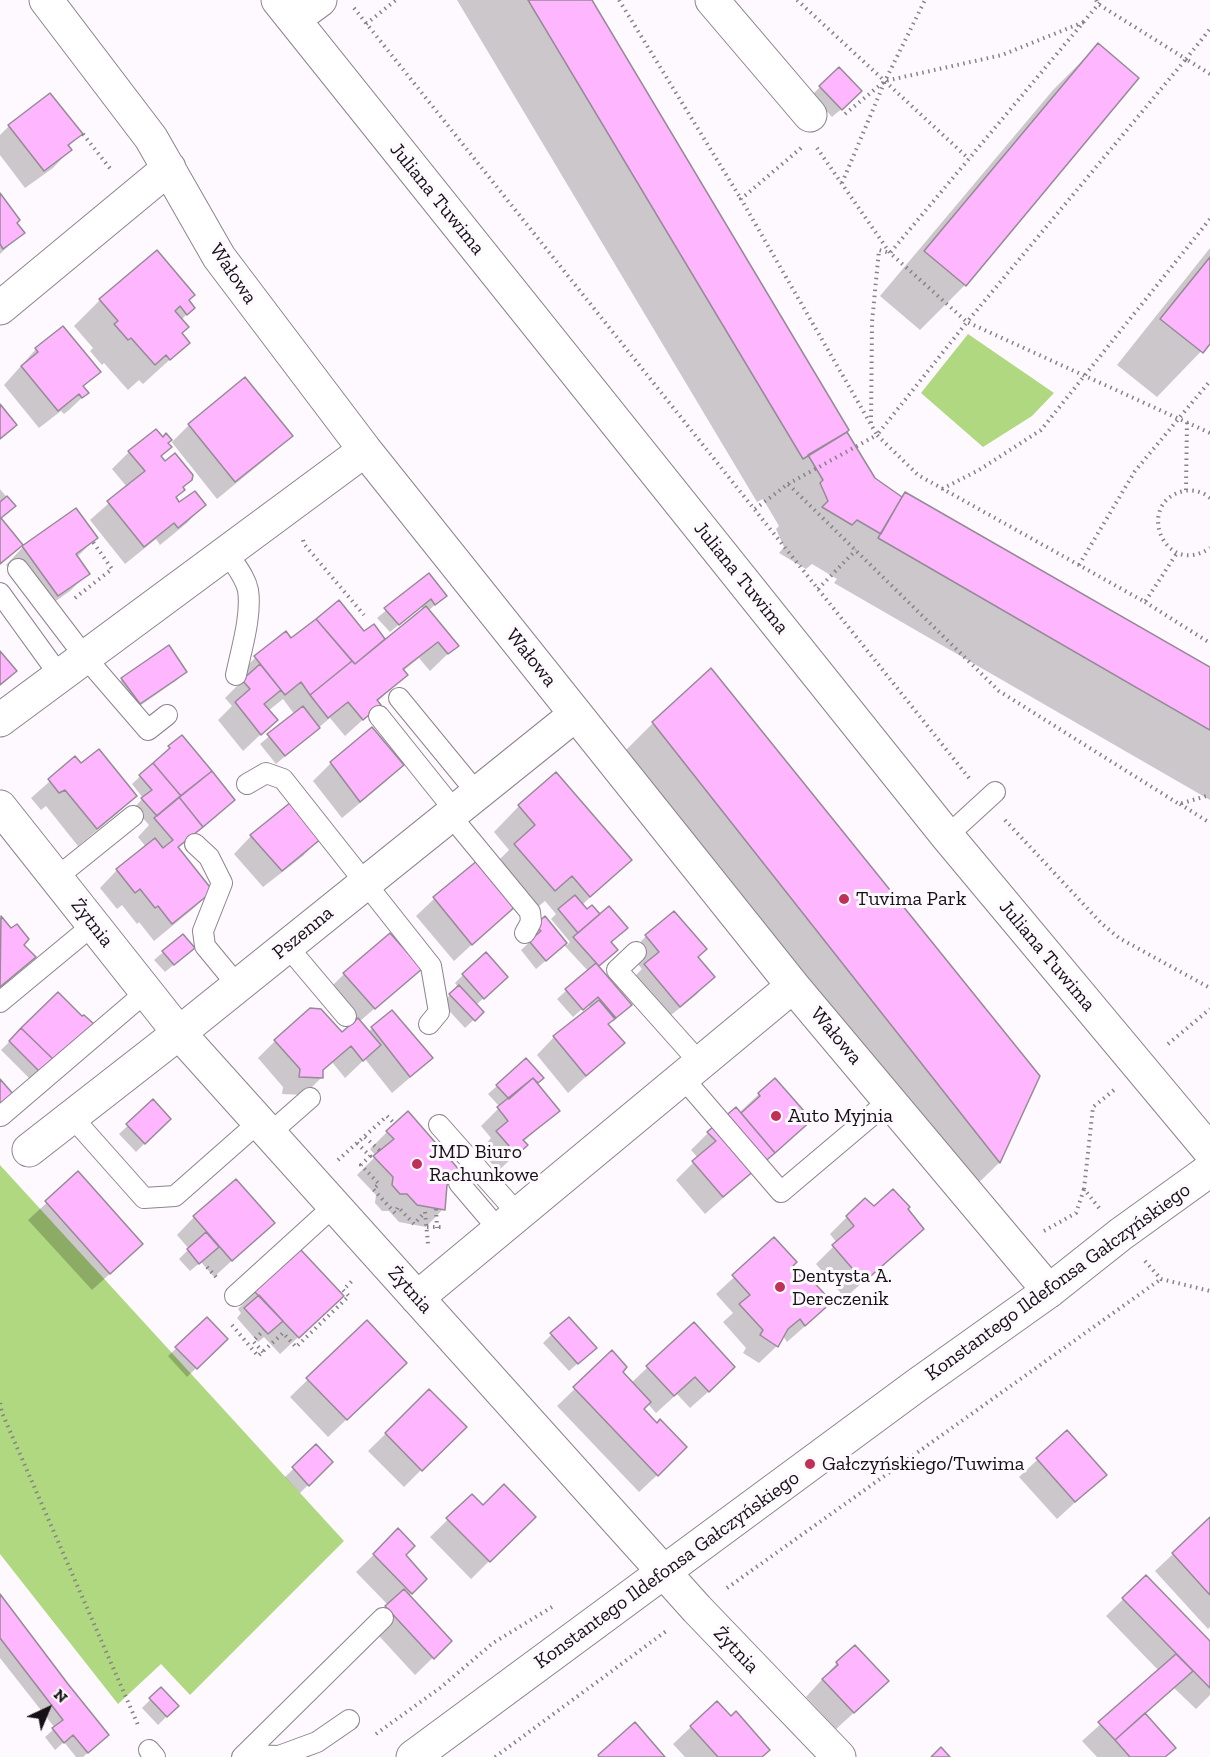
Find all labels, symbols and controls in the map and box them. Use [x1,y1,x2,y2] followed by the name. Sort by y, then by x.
[384,138,490,260] street label: Juliana Tuwima
[204,239,262,309] street label: Wałowa
[688,517,794,639] street label: Juliana Tuwima
[500,624,562,692] street label: Wałowa
[856,887,966,911] place label: Tuvima Park
[837,892,851,906] marker: Tuvima Park
[66,894,118,952] street label: Żytnia
[994,896,1100,1016] street label: Juliana Tuwima
[268,901,338,965] street label: Pszenna
[805,1002,867,1070] street label: Wałowa
[788,1104,893,1128] place label: Auto Myjnia
[769,1109,783,1123] marker: Auto Myjnia
[429,1140,539,1187] place label: JMD Biuro Rachunkowe
[410,1157,424,1171] marker: JMD Biuro Rachunkowe
[921,1178,1195,1386] street label: Konstantego Ildefonsa Gałczyńskiego
[383,1261,437,1319] street label: Żytnia
[792,1264,892,1311] place label: Dentysta A. Dereczenik
[773,1280,787,1294] marker: Dentysta A. Dereczenik
[822,1452,1024,1476] place label: Gałczyńskiego/Tuwima
[803,1457,817,1471] marker: Gałczyńskiego/Tuwima
[530,1466,804,1674] street label: Konstantego Ildefonsa Gałczyńskiego
[708,1622,764,1678] street label: Żytnia
[18,1679,78,1739] north arrow
[50,1685,72,1707] text: N

